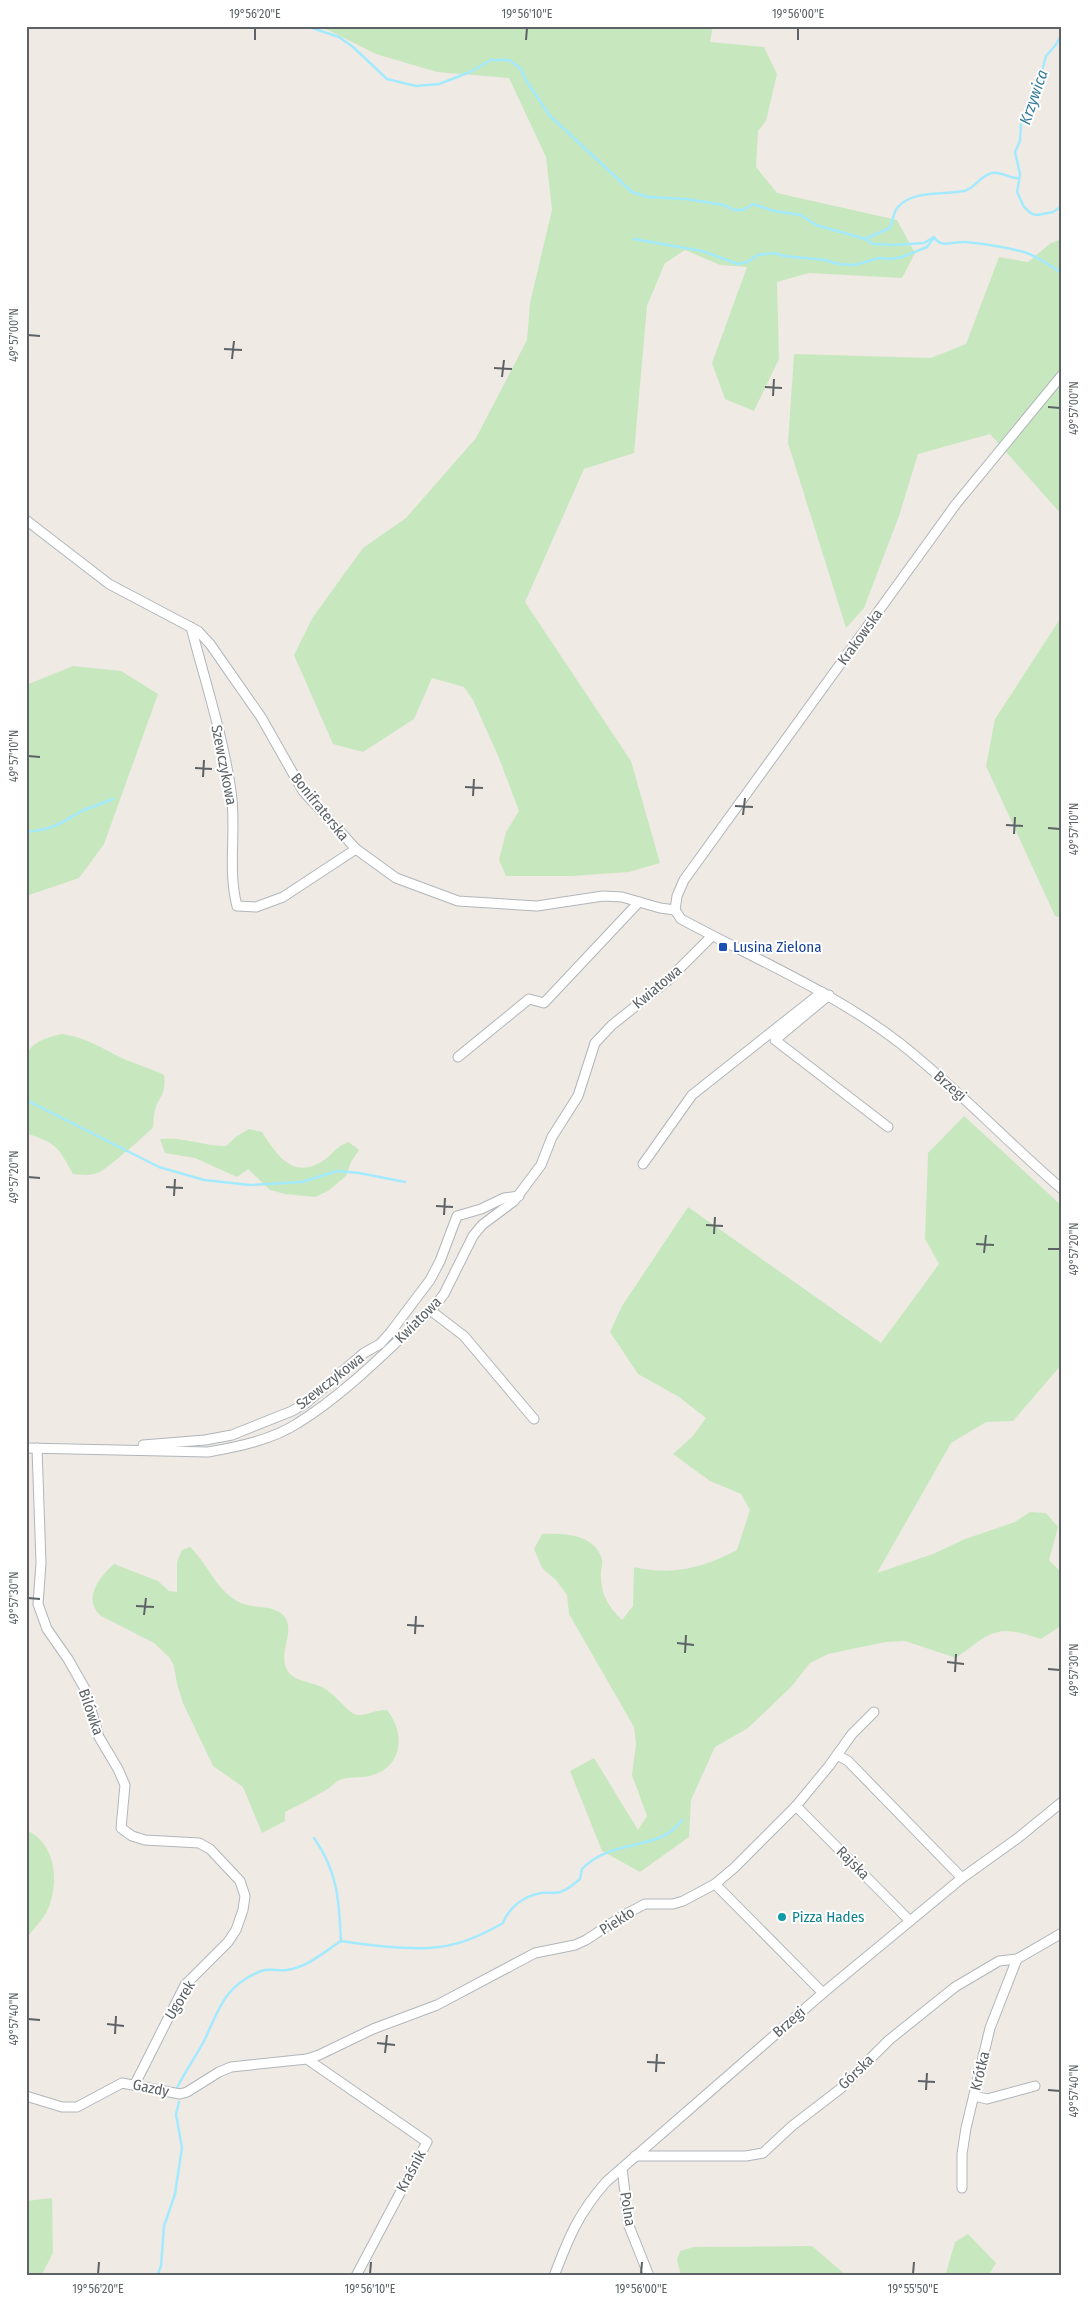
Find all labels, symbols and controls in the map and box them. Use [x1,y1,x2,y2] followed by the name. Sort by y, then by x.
[229,7,281,21] text: 19°56'20"E
[502,7,553,21] text: 19°56'10"E
[772,7,824,21] text: 19°56'00"E
[1015,67,1052,127] water label: Krzywica
[7,308,21,362] text: 49°57'00"N
[1067,381,1081,435] text: 49°57'00"N
[834,605,886,669] street label: Krakowska
[207,723,241,807] street label: Szewczykowa
[7,730,21,782] text: 49°57'10"N
[287,769,353,845] street label: Bonifraterska
[1067,803,1081,855] text: 49°57'10"N
[733,938,822,956] place label: Lusina Zielona
[717,941,729,953] marker: Lusina Zielona
[629,961,685,1013] street label: Kwiatowa
[930,1067,970,1105] street label: Brzegi
[7,1151,21,1203] text: 49°57'20"N
[1067,1223,1081,1275] text: 49°57'20"N
[391,1293,445,1347] street label: Kwiatowa
[293,1349,367,1413] street label: Szewczykowa
[7,1571,21,1625] text: 49°57'30"N
[1067,1643,1081,1697] text: 49°57'30"N
[75,1687,107,1737] street label: Bilówka
[833,1843,873,1883] street label: Rajska
[596,1903,638,1939] street label: Piekło
[792,1908,864,1926] place label: Pizza Hades
[776,1911,788,1923] marker: Pizza Hades
[161,1977,199,2023] street label: Ugorek
[7,1993,21,2045] text: 49°57'40"N
[769,2003,809,2041] street label: Brzegi
[966,2050,994,2092] street label: Krótka
[835,2051,877,2093] street label: Górska
[1067,2065,1081,2117] text: 49°57'40"N
[131,2075,171,2101] street label: Gazdy
[392,2147,430,2195] street label: Kraśnik
[616,2191,640,2227] street label: Polna
[72,2282,124,2296] text: 19°56'20"E
[345,2282,396,2296] text: 19°56'10"E
[615,2282,667,2296] text: 19°56'00"E
[888,2282,939,2296] text: 19°55'50"E

